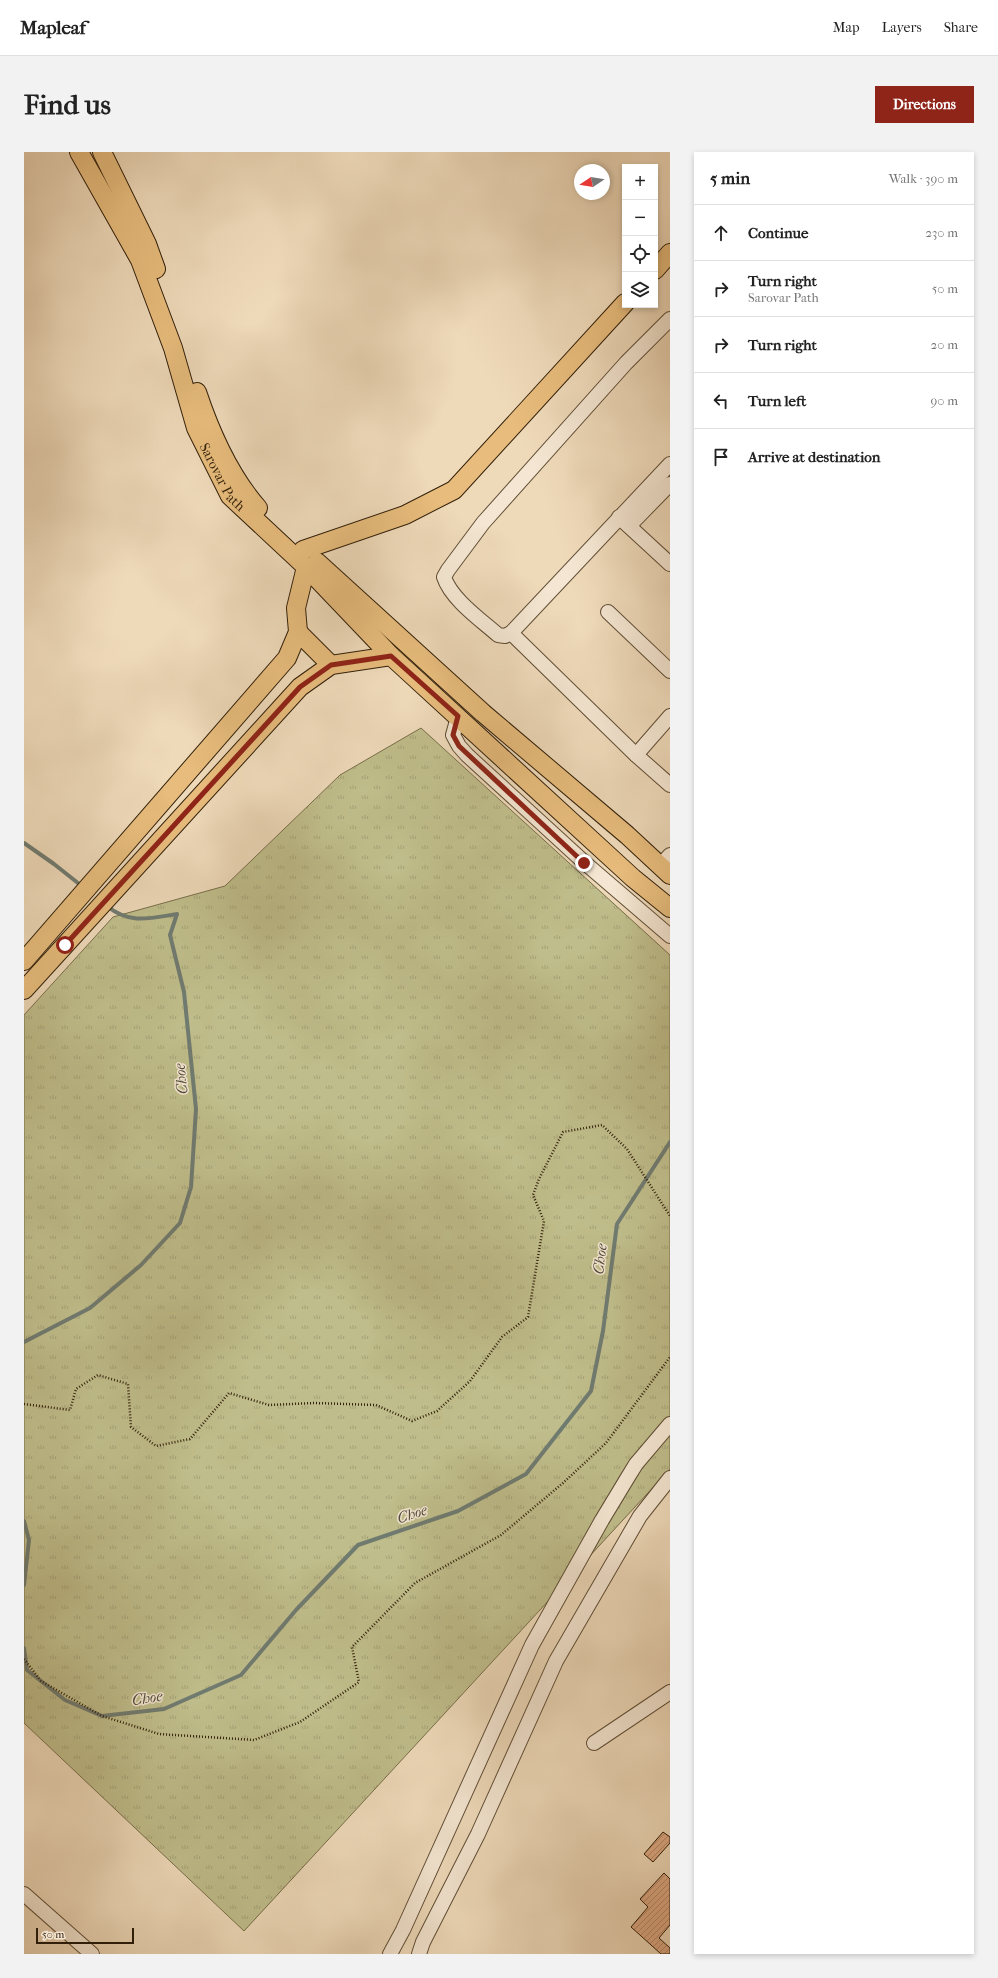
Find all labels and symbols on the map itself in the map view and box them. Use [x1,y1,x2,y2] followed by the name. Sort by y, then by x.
[574,164,610,200] north arrow
[196,440,249,515] street label: Sarovar Path
[575,854,593,872] route end
[56,936,74,954] route start
[170,1062,192,1095] water label: Choe
[589,1242,611,1275] water label: Choe
[395,1500,430,1527] water label: Choe
[131,1687,164,1709] water label: Choe
[36,1926,134,1945] scale bar

